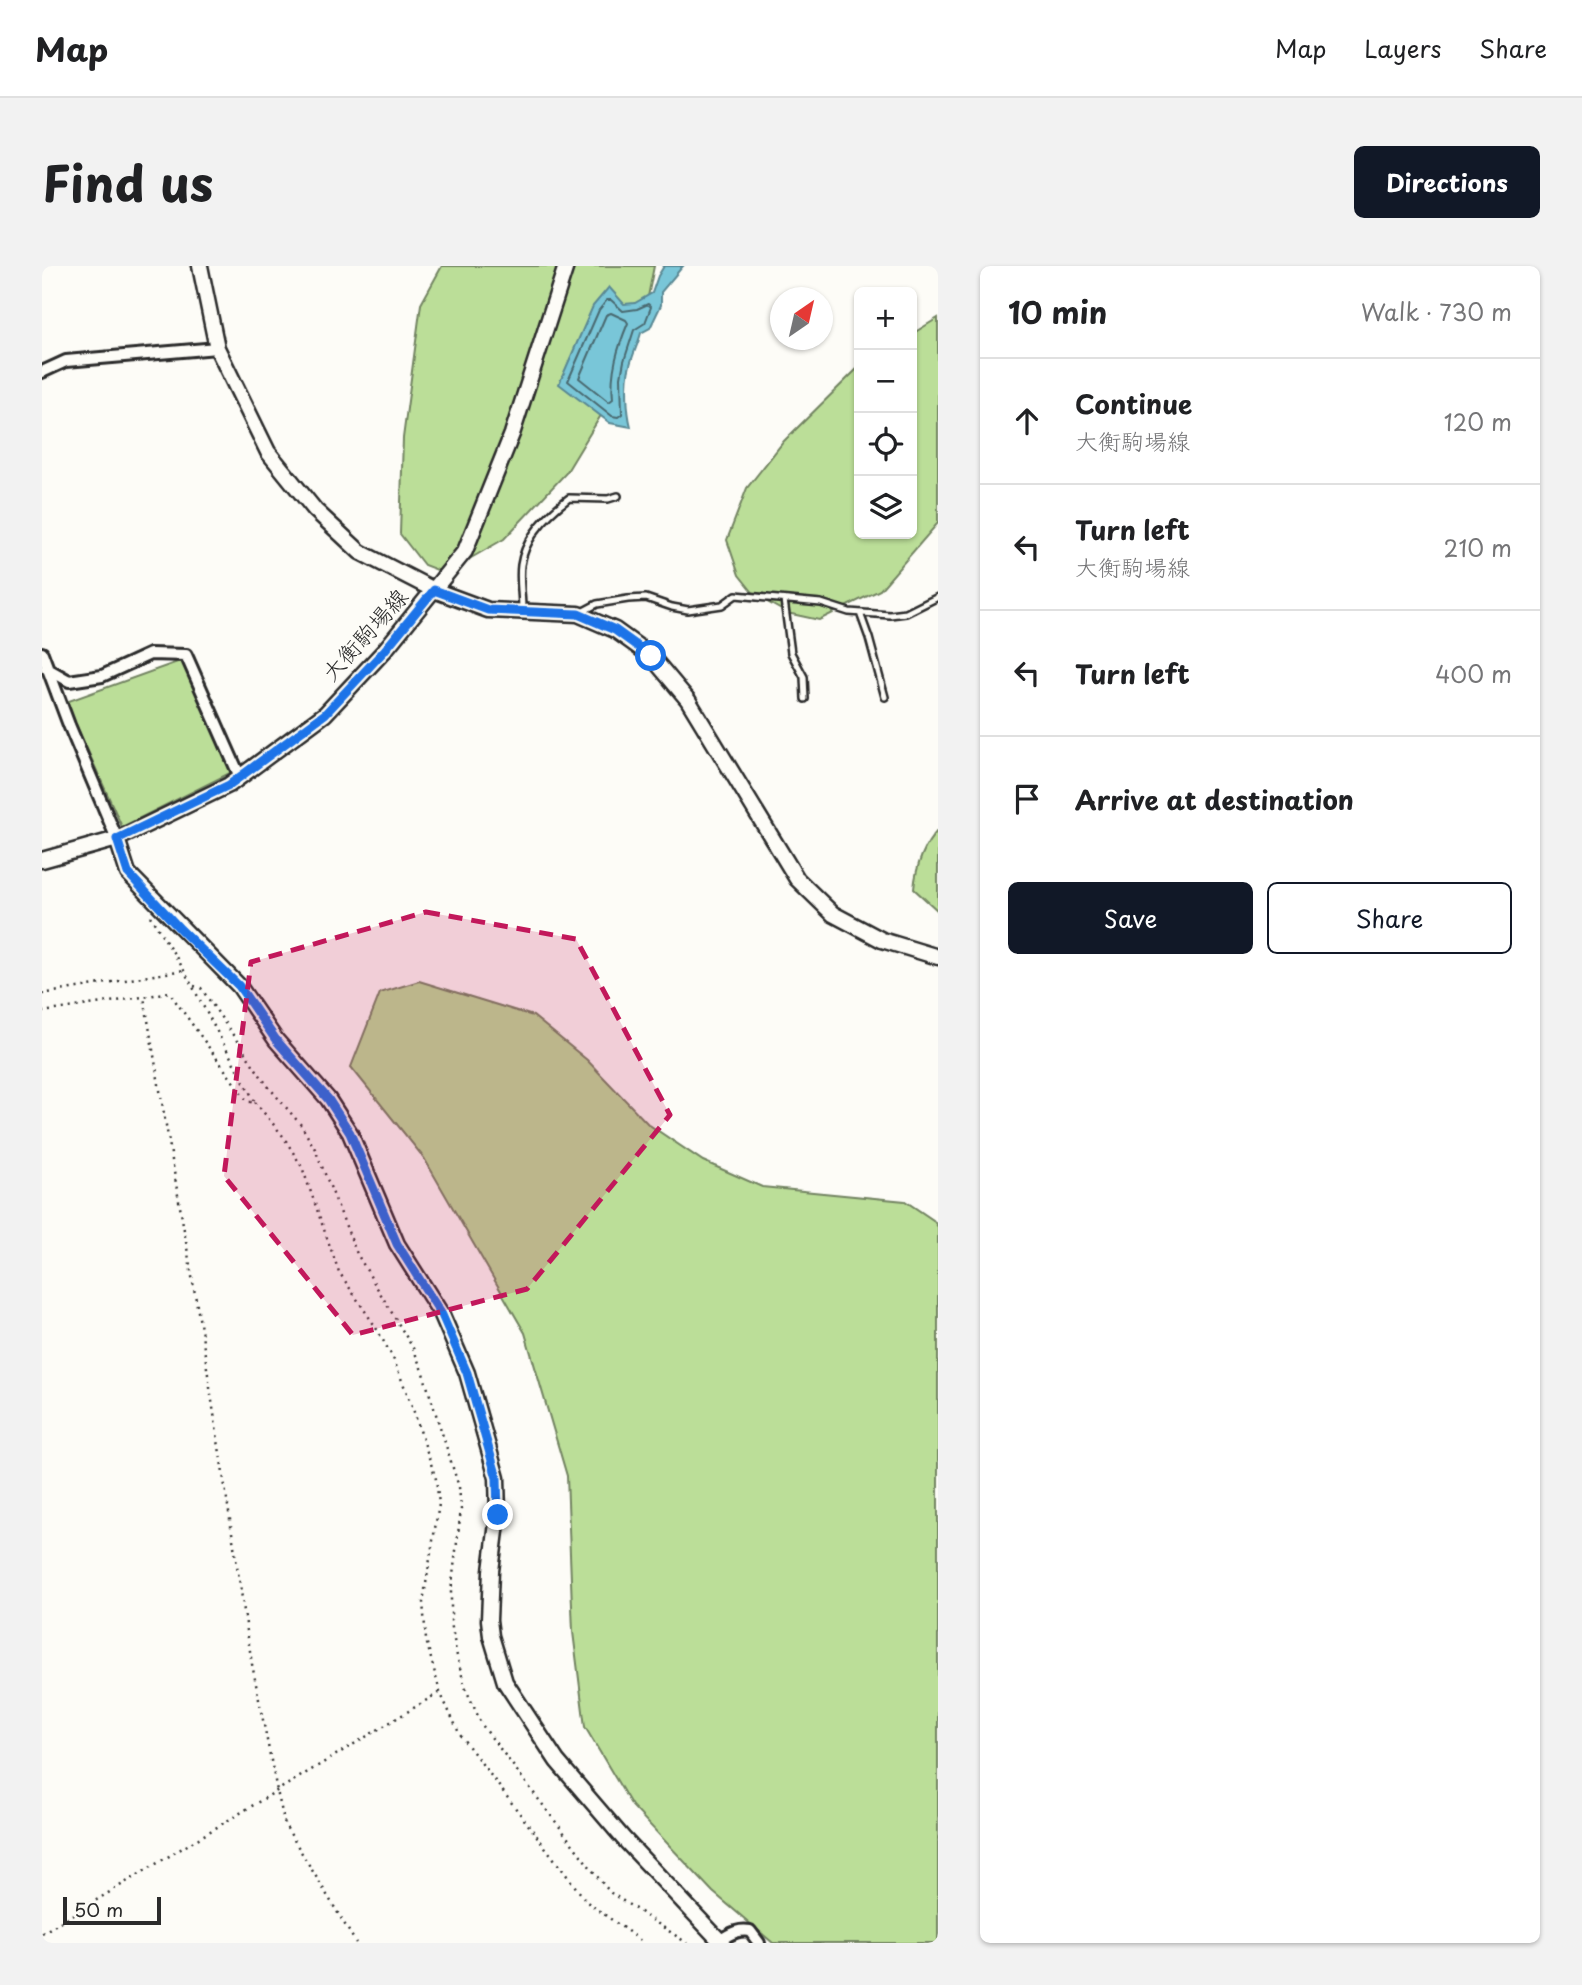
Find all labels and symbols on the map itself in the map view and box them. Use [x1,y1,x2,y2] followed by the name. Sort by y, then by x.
[770,287,833,350] north arrow
[312,580,415,688] street label: 大衡駒場線
[635,640,666,671] route start
[482,1499,513,1530] route end
[63,1894,161,1926] scale bar

